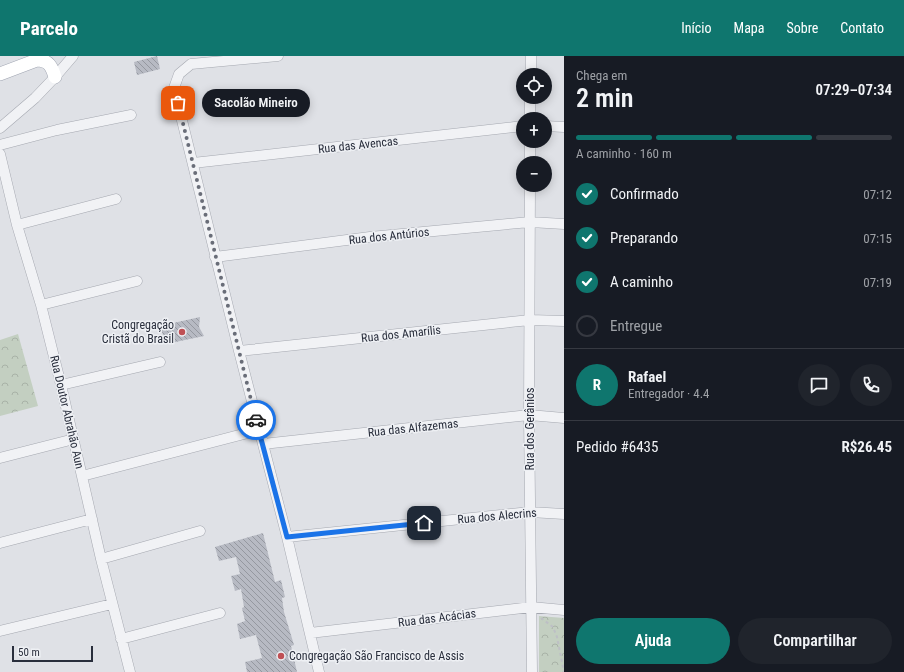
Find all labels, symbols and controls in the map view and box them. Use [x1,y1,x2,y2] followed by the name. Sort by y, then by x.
[20,17,78,40] text: Parcelo
[681,20,712,36] text: Início
[734,20,764,36] text: Mapa
[786,20,818,36] text: Sobre
[840,20,884,36] text: Contato
[516,68,552,192] map controls
[516,68,552,104] button: locate
[576,68,627,83] text: Chega em
[815,81,892,99] text: 07:29–07:34
[576,83,634,113] text: 2 min
[161,86,195,120] pin
[202,89,310,117] callout: Sacolão Mineiro
[167,92,189,114] icon: bag
[214,95,298,110] text: Sacolão Mineiro
[516,112,552,148] button: +
[317,134,399,156] street label: Rua das Avencas
[576,146,672,161] text: A caminho · 160 m
[516,156,552,192] button: −
[576,183,598,205] icon: check
[610,185,679,203] text: Confirmado
[863,187,892,202] text: 07:12
[348,225,430,247] street label: Rua dos Antúrios
[576,227,598,249] icon: check
[610,229,678,247] text: Preparando
[863,231,892,246] text: 07:15
[576,271,598,293] icon: check
[610,273,673,291] text: A caminho
[863,275,892,290] text: 07:19
[610,317,662,335] text: Entregue
[102,318,174,346] place label: Congregação Cristã do Brasil
[360,323,442,345] street label: Rua dos Amarílis
[177,327,187,337] marker: Congregação Cristã do Brasil
[47,354,87,470] street label: Rua Doutor Abrahão Aun
[798,364,840,406] button: chat
[850,364,892,406] button: phone
[628,368,666,386] text: Rafael
[593,376,601,394] text: R
[628,386,710,401] text: Entregador · 4.4
[523,388,537,470] street label: Rua dos Gerânios
[236,400,276,440] courier
[245,409,267,431] icon: car
[367,416,459,440] street label: Rua das Alfazemas
[576,438,658,456] text: Pedido #6435
[841,438,892,456] text: R$26.45
[407,506,441,540] pin
[457,506,537,526] street label: Rua dos Alecrins
[413,512,435,534] icon: home
[397,606,477,630] street label: Rua das Acácias
[576,618,730,664] button: Ajuda
[738,618,892,664] button: Compartilhar
[12,644,93,663] scale bar
[18,646,40,659] text: 50 m
[289,649,464,663] place label: Congregação São Francisco de Assis
[276,651,286,661] marker: Congregação São Francisco de Assis

